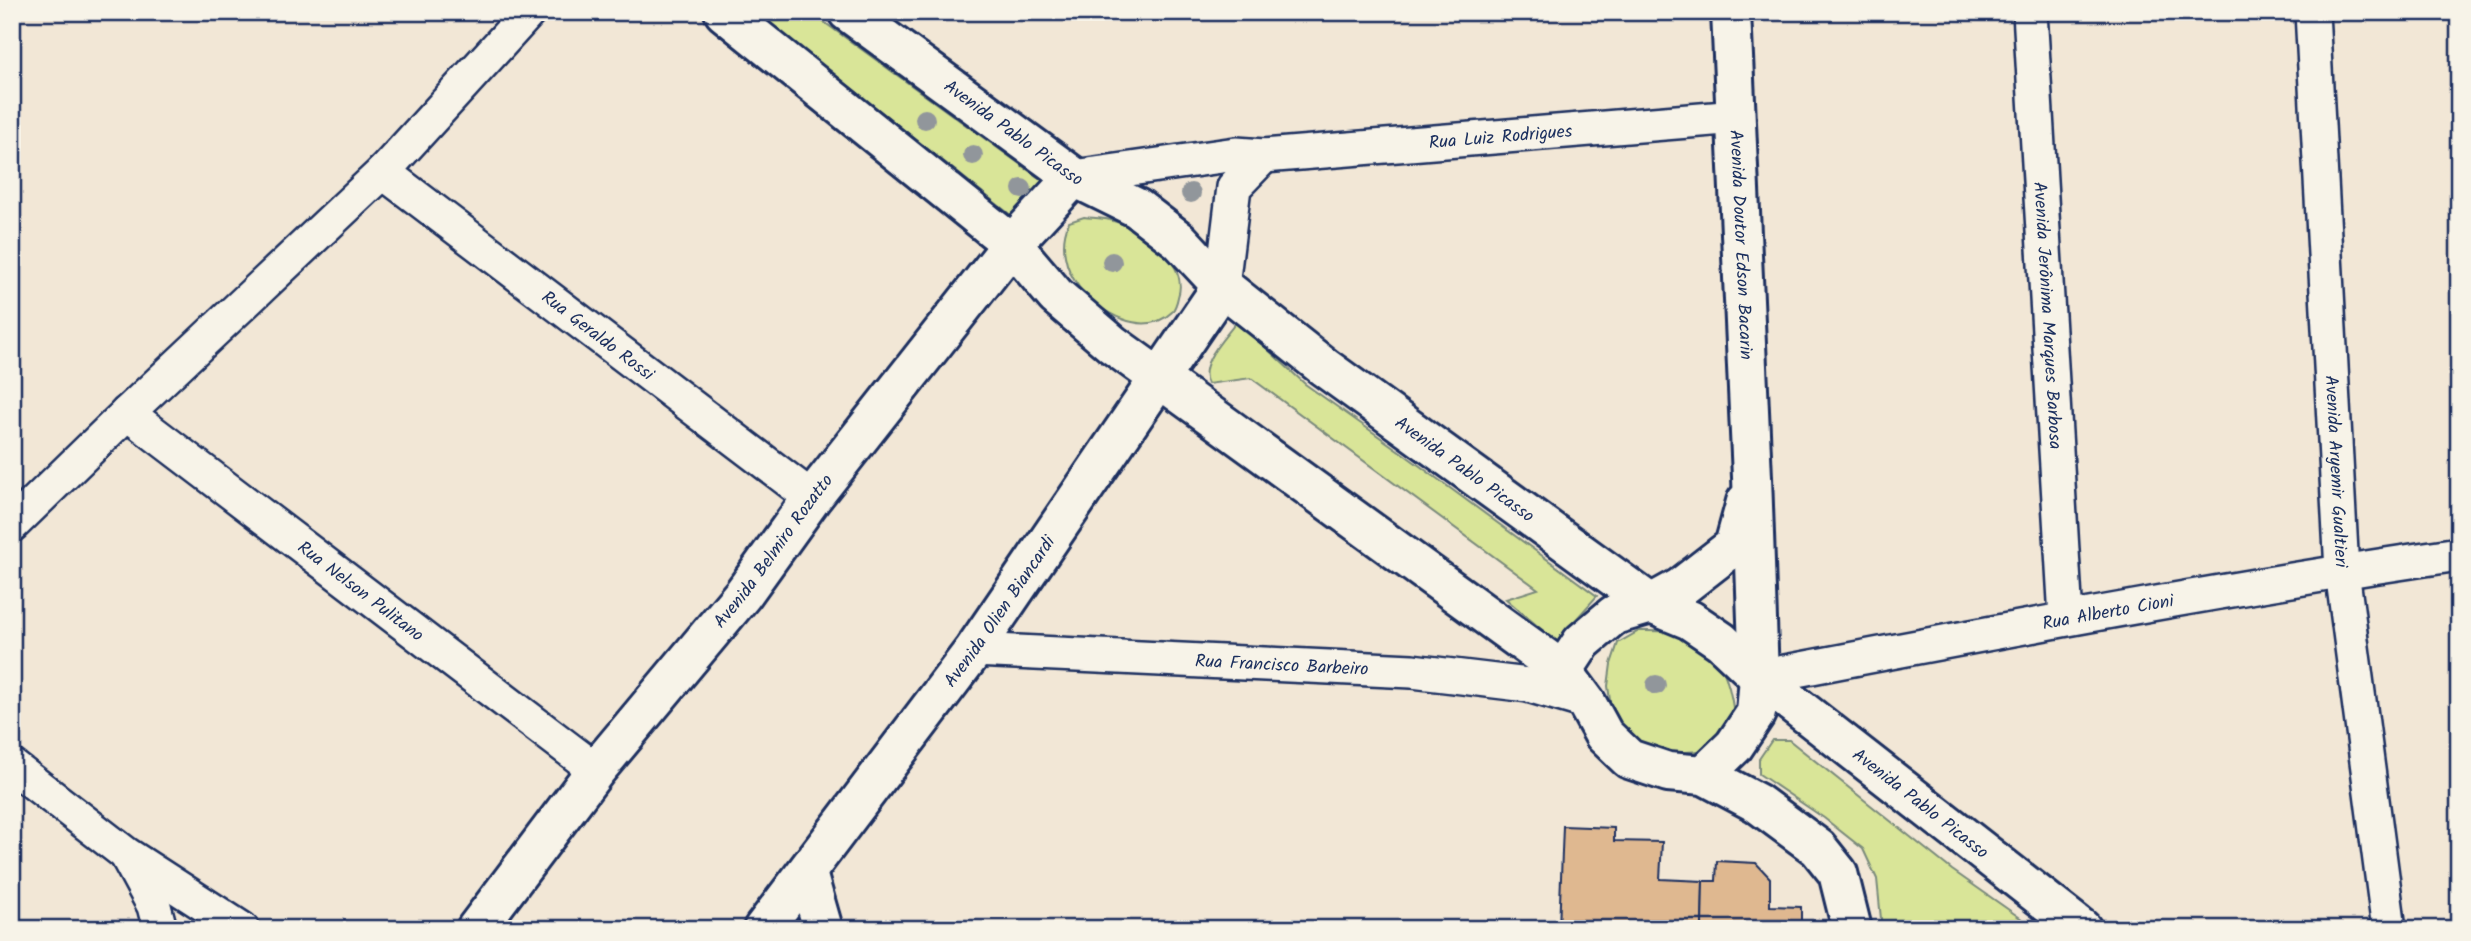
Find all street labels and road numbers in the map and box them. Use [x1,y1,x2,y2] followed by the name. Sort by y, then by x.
[937,73,1087,195] street label: Avenida Pablo Picasso
[1428,118,1574,158] street label: Rua Luiz Rodrigues
[1720,129,1760,361] street label: Avenida Doutor Edson Bacarin
[2024,181,2069,450] street label: Avenida Jerônima Marques Barbosa
[534,284,660,390] street label: Rua Geraldo Rossi
[2316,374,2355,569] street label: Avenida Aryemir Gualtieri
[1388,410,1540,531] street label: Avenida Pablo Picasso
[707,468,842,635] street label: Avenida Belmiro Rozatto
[937,530,1064,694] street label: Avenida Olien Biancardi
[291,535,430,650] street label: Rua Nelson Pulitano
[2040,587,2177,639] street label: Rua Alberto Cioni
[1194,648,1369,685] street label: Rua Francisco Barbeiro
[1845,742,1994,867] street label: Avenida Pablo Picasso

